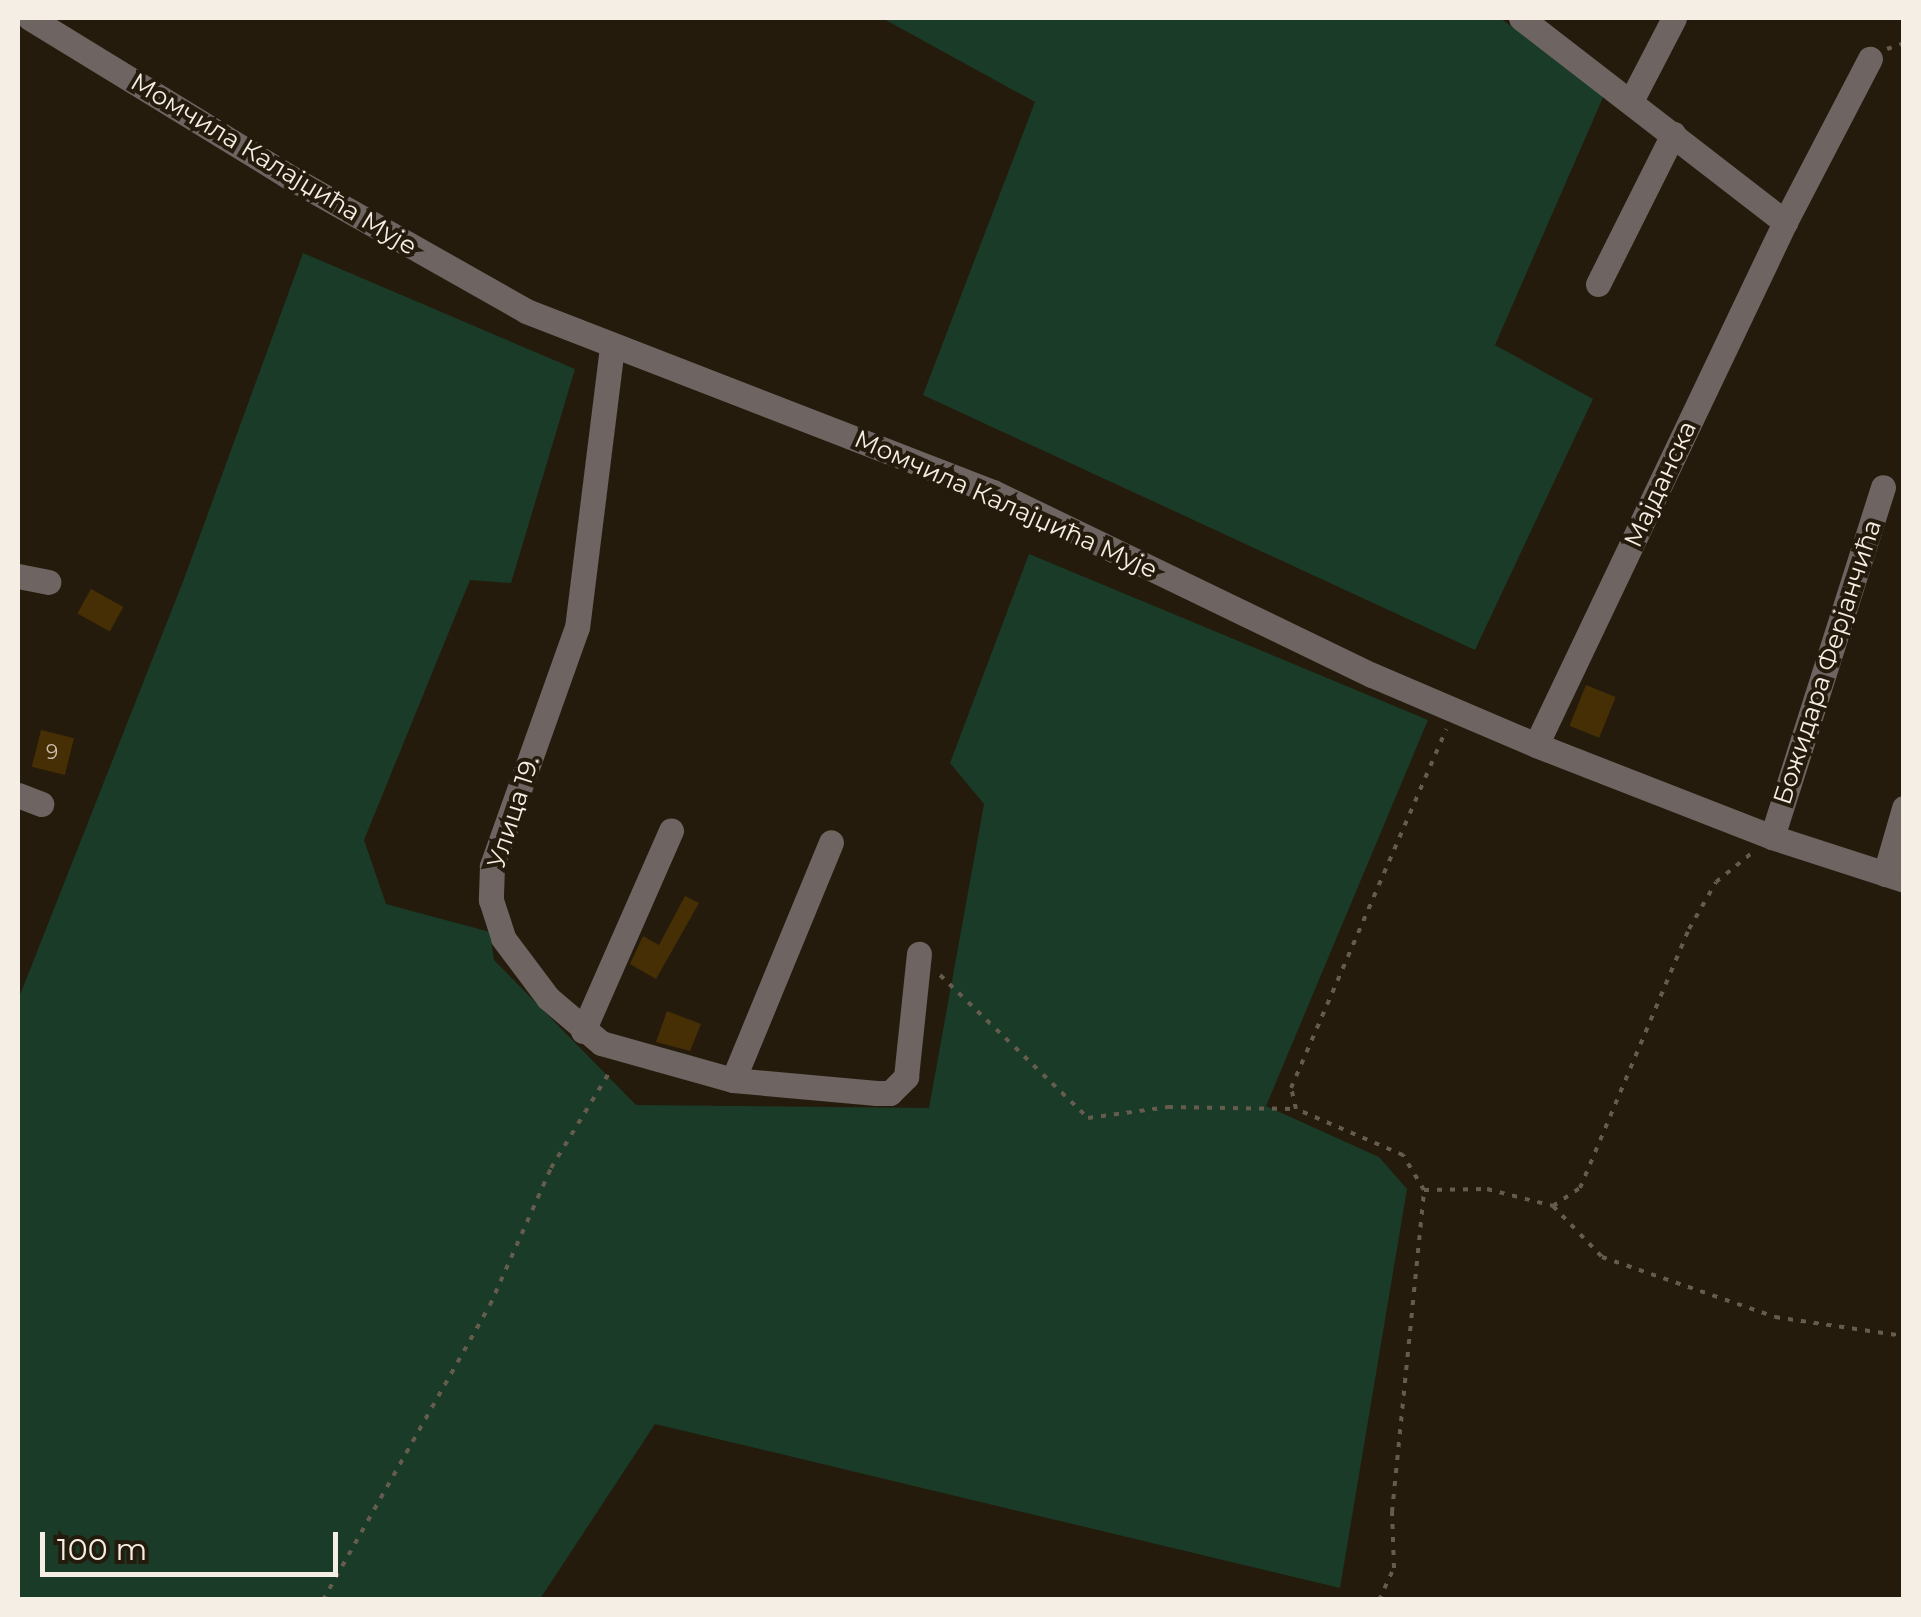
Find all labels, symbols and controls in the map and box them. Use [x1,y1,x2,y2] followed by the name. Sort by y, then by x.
[125,67,423,261] street label: Момчила Калајџића Мује
[1618,416,1702,552] street label: Мајданска
[850,423,1162,585] street label: Момчила Калајџића Мује
[1767,516,1887,808] street label: Божидара Ферјанчића
[46,740,58,764] house number: 9
[481,752,545,872] street label: Улица 19.
[45,1512,342,1574] scale bar
[57,1531,147,1568] text: 100 m

